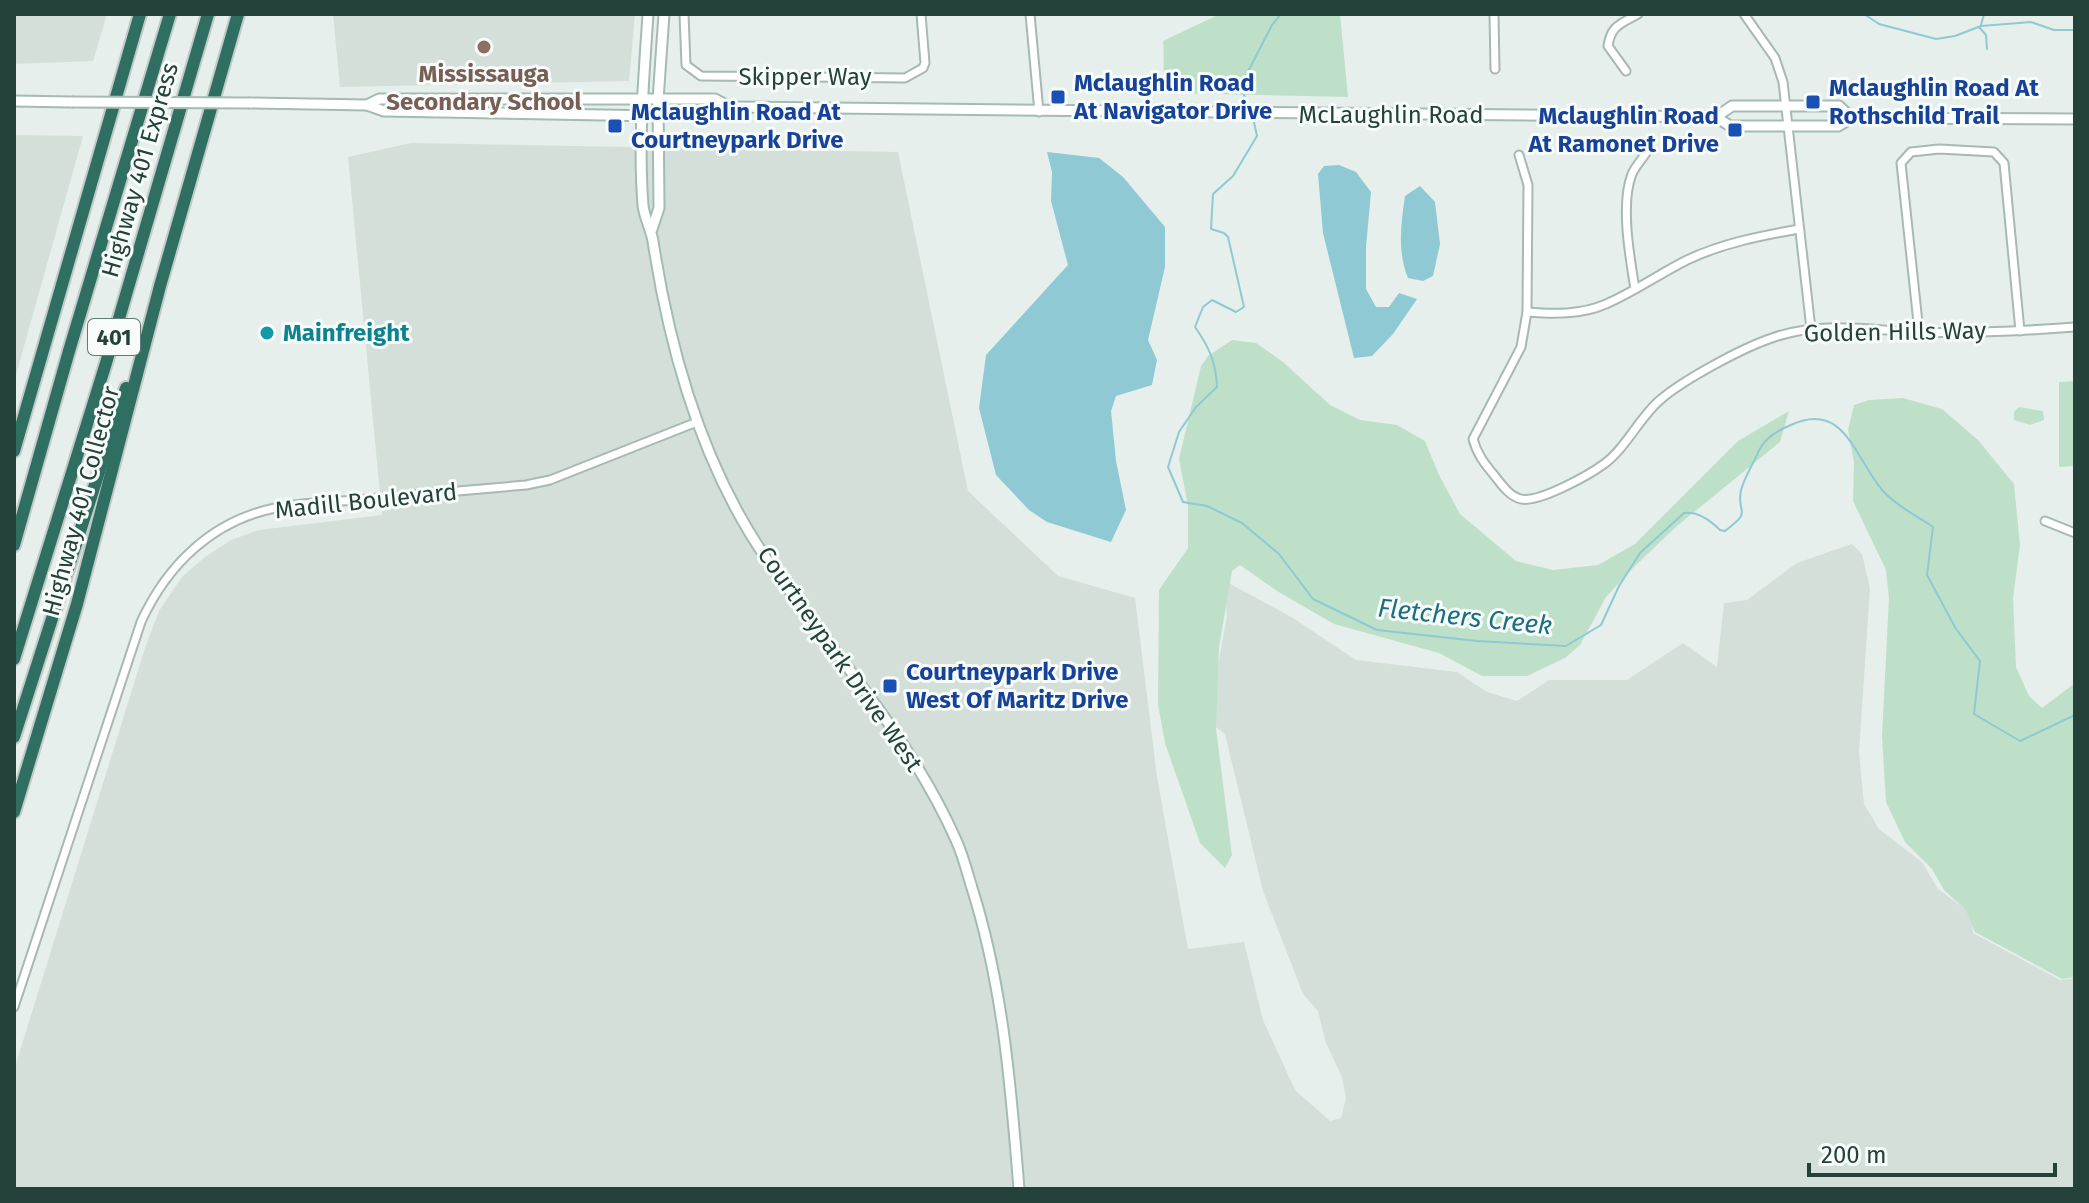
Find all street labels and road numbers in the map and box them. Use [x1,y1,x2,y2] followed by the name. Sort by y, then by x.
[96,59,184,281] street label: Highway 401 Express
[739,63,872,91] street label: Skipper Way
[1299,101,1484,129] street label: McLaughlin Road
[1804,316,1987,348] street label: Golden Hills Way
[88,319,140,355] road number: 401
[37,382,125,619] street label: Highway 401 Collector
[273,478,459,524] street label: Madill Boulevard
[752,541,928,777] street label: Courtneypark Drive West

